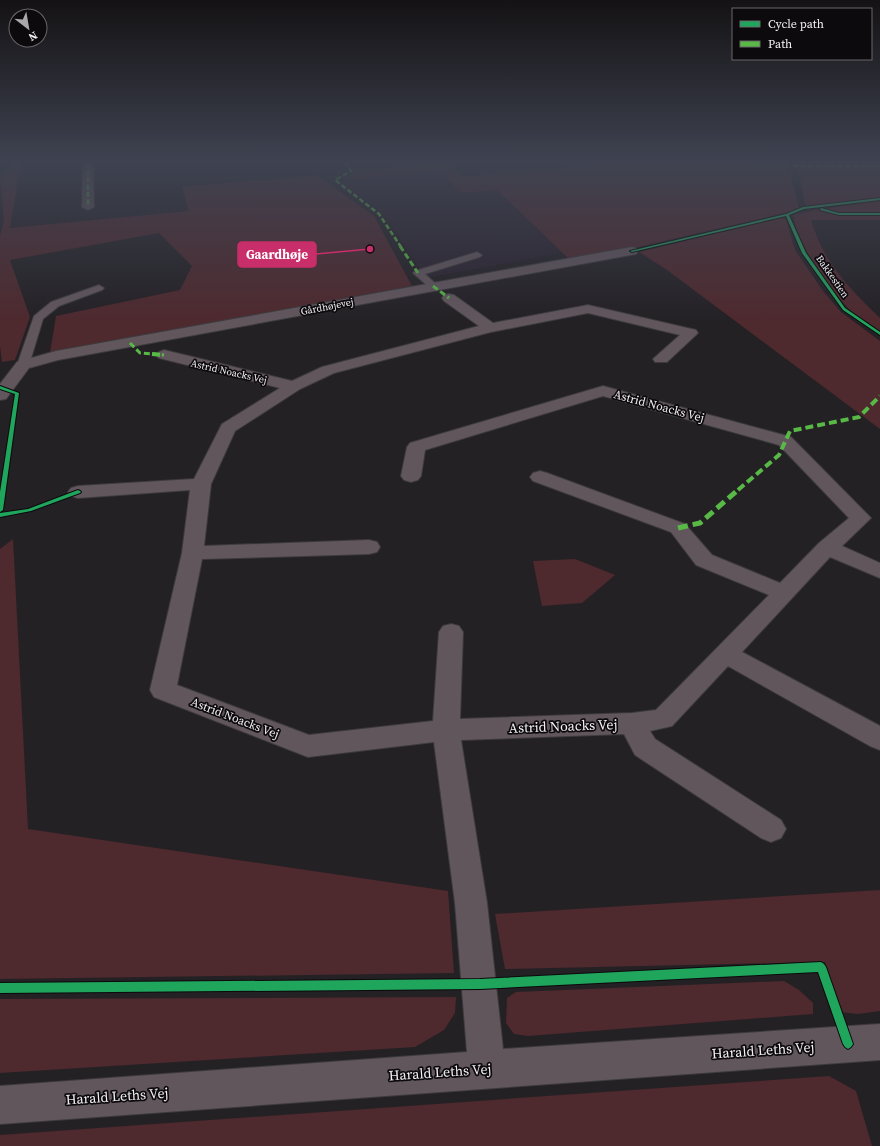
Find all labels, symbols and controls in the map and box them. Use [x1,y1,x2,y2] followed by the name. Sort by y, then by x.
[8,8,48,48] north arrow
[732,8,872,60] legend
[768,16,824,32] text: Cycle path
[26,28,40,45] text: N
[768,36,792,52] text: Path
[238,242,316,267] callout: Gaardhøje
[246,246,308,263] text: Gaardhøje
[813,253,852,300] street label: Bakkestien
[300,295,355,318] street label: Gårdhøjevej
[190,356,268,387] street label: Astrid Noacks Vej
[612,386,706,426] street label: Astrid Noacks Vej
[189,694,281,742] street label: Astrid Noacks Vej
[508,714,618,738] street label: Astrid Noacks Vej
[711,1036,815,1064] street label: Harald Leths Vej
[388,1058,492,1086] street label: Harald Leths Vej
[65,1082,169,1110] street label: Harald Leths Vej

